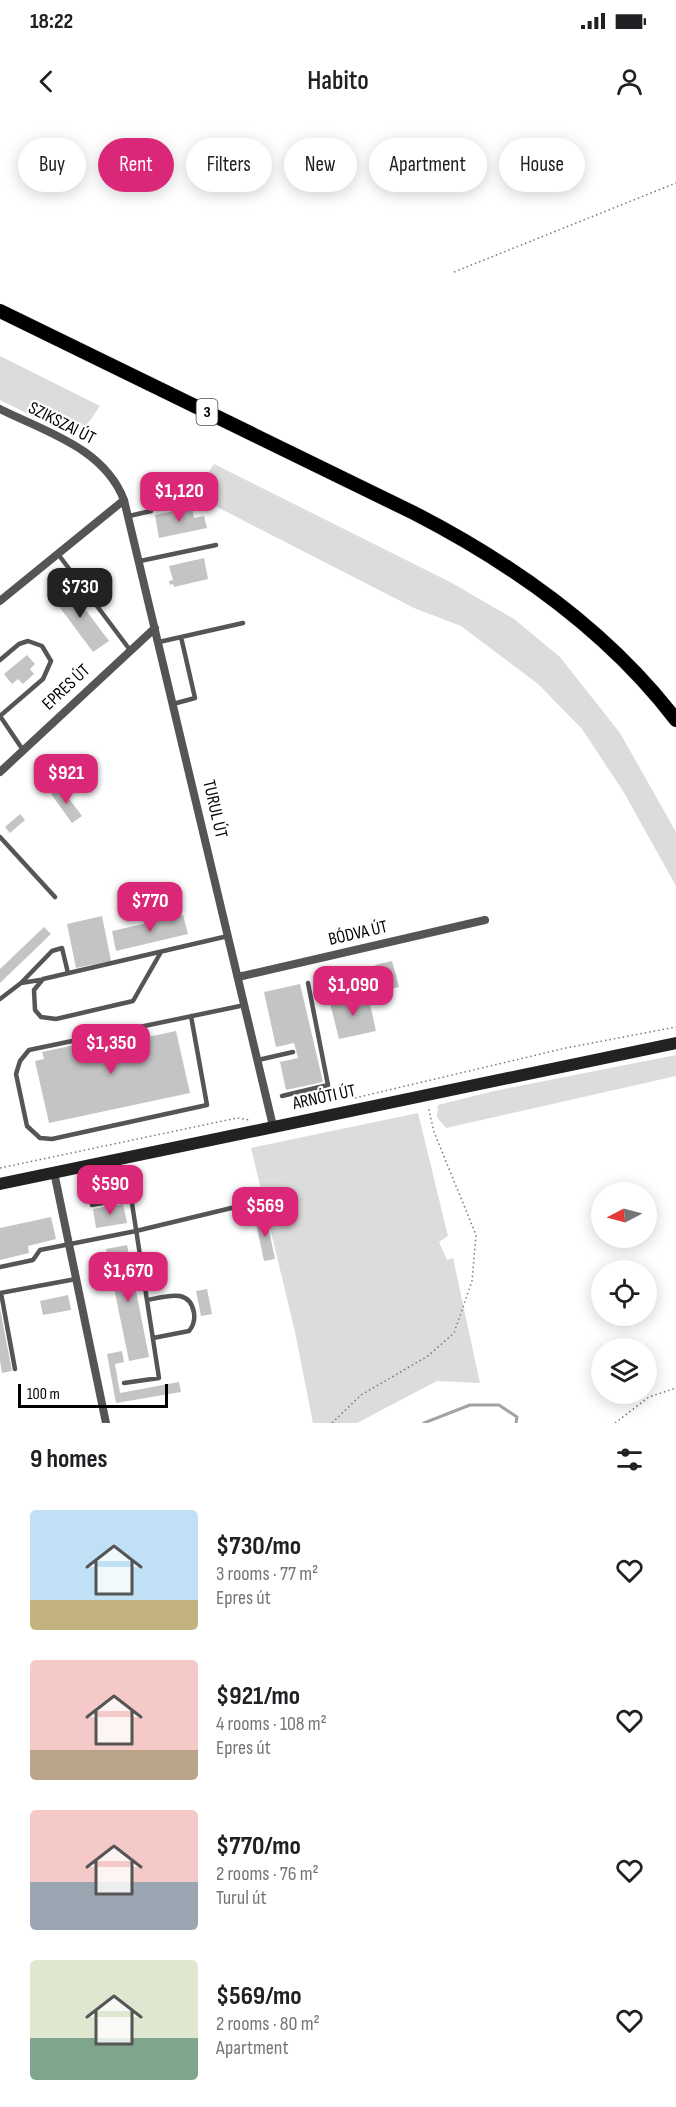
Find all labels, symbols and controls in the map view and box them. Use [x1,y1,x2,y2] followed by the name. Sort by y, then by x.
[30,8,73,35] text: 18:22
[30,65,63,98] icon: back
[307,65,369,97] text: Habito
[613,65,646,98] icon: person
[18,138,86,192] chip: Buy
[98,138,174,192] chip: Rent
[186,138,272,192] chip: Filters
[284,138,357,192] chip: New
[369,138,487,192] chip: Apartment
[499,138,585,192] chip: House
[25,397,99,449] street label: SZIKSZAI ÚT
[196,399,218,425] road number: 3
[130,472,228,523] pin: $1,120
[154,479,204,503] text: $1,120
[44,568,116,619] pin: $730
[61,575,99,599] text: $730
[38,660,94,714] street label: EPRES ÚT
[30,754,102,805] pin: $921
[48,761,84,785] text: $921
[198,778,232,840] street label: TURUL ÚT
[114,882,186,933] pin: $770
[131,889,169,913] text: $770
[326,916,390,950] street label: BÓDVA ÚT
[304,966,402,1017] pin: $1,090
[327,973,379,997] text: $1,090
[62,1024,160,1075] pin: $1,350
[86,1031,136,1055] text: $1,350
[290,1080,357,1114] street label: ARNÓTI ÚT
[74,1165,146,1216] pin: $590
[91,1172,129,1196] text: $590
[591,1182,657,1248] north arrow
[591,1182,657,1404] map controls
[229,1187,301,1238] pin: $569
[246,1194,284,1218] text: $569
[79,1252,177,1303] pin: $1,670
[103,1259,153,1283] text: $1,670
[591,1260,657,1326] button: locate
[591,1338,657,1404] button: layers
[18,1381,168,1408] scale bar
[27,1385,60,1404] text: 100 m
[613,1443,646,1476] icon: filters
[30,1444,108,1475] text: 9 homes
[216,1531,301,1562] text: $730/mo
[78,1534,150,1606] icon: home
[613,1554,646,1587] icon: heart
[216,1562,318,1586] text: 3 rooms · 77 m²
[216,1586,271,1610] text: Epres út
[216,1681,300,1712] text: $921/mo
[78,1684,150,1756] icon: home
[613,1704,646,1737] icon: heart
[216,1712,327,1736] text: 4 rooms · 108 m²
[216,1736,271,1760] text: Epres út
[216,1831,301,1862] text: $770/mo
[78,1834,150,1906] icon: home
[613,1854,646,1887] icon: heart
[216,1862,319,1886] text: 2 rooms · 76 m²
[216,1886,267,1910] text: Turul út
[216,1981,302,2012] text: $569/mo
[78,1984,150,2056] icon: home
[613,2004,646,2037] icon: heart
[216,2012,320,2036] text: 2 rooms · 80 m²
[216,2036,289,2060] text: Apartment

